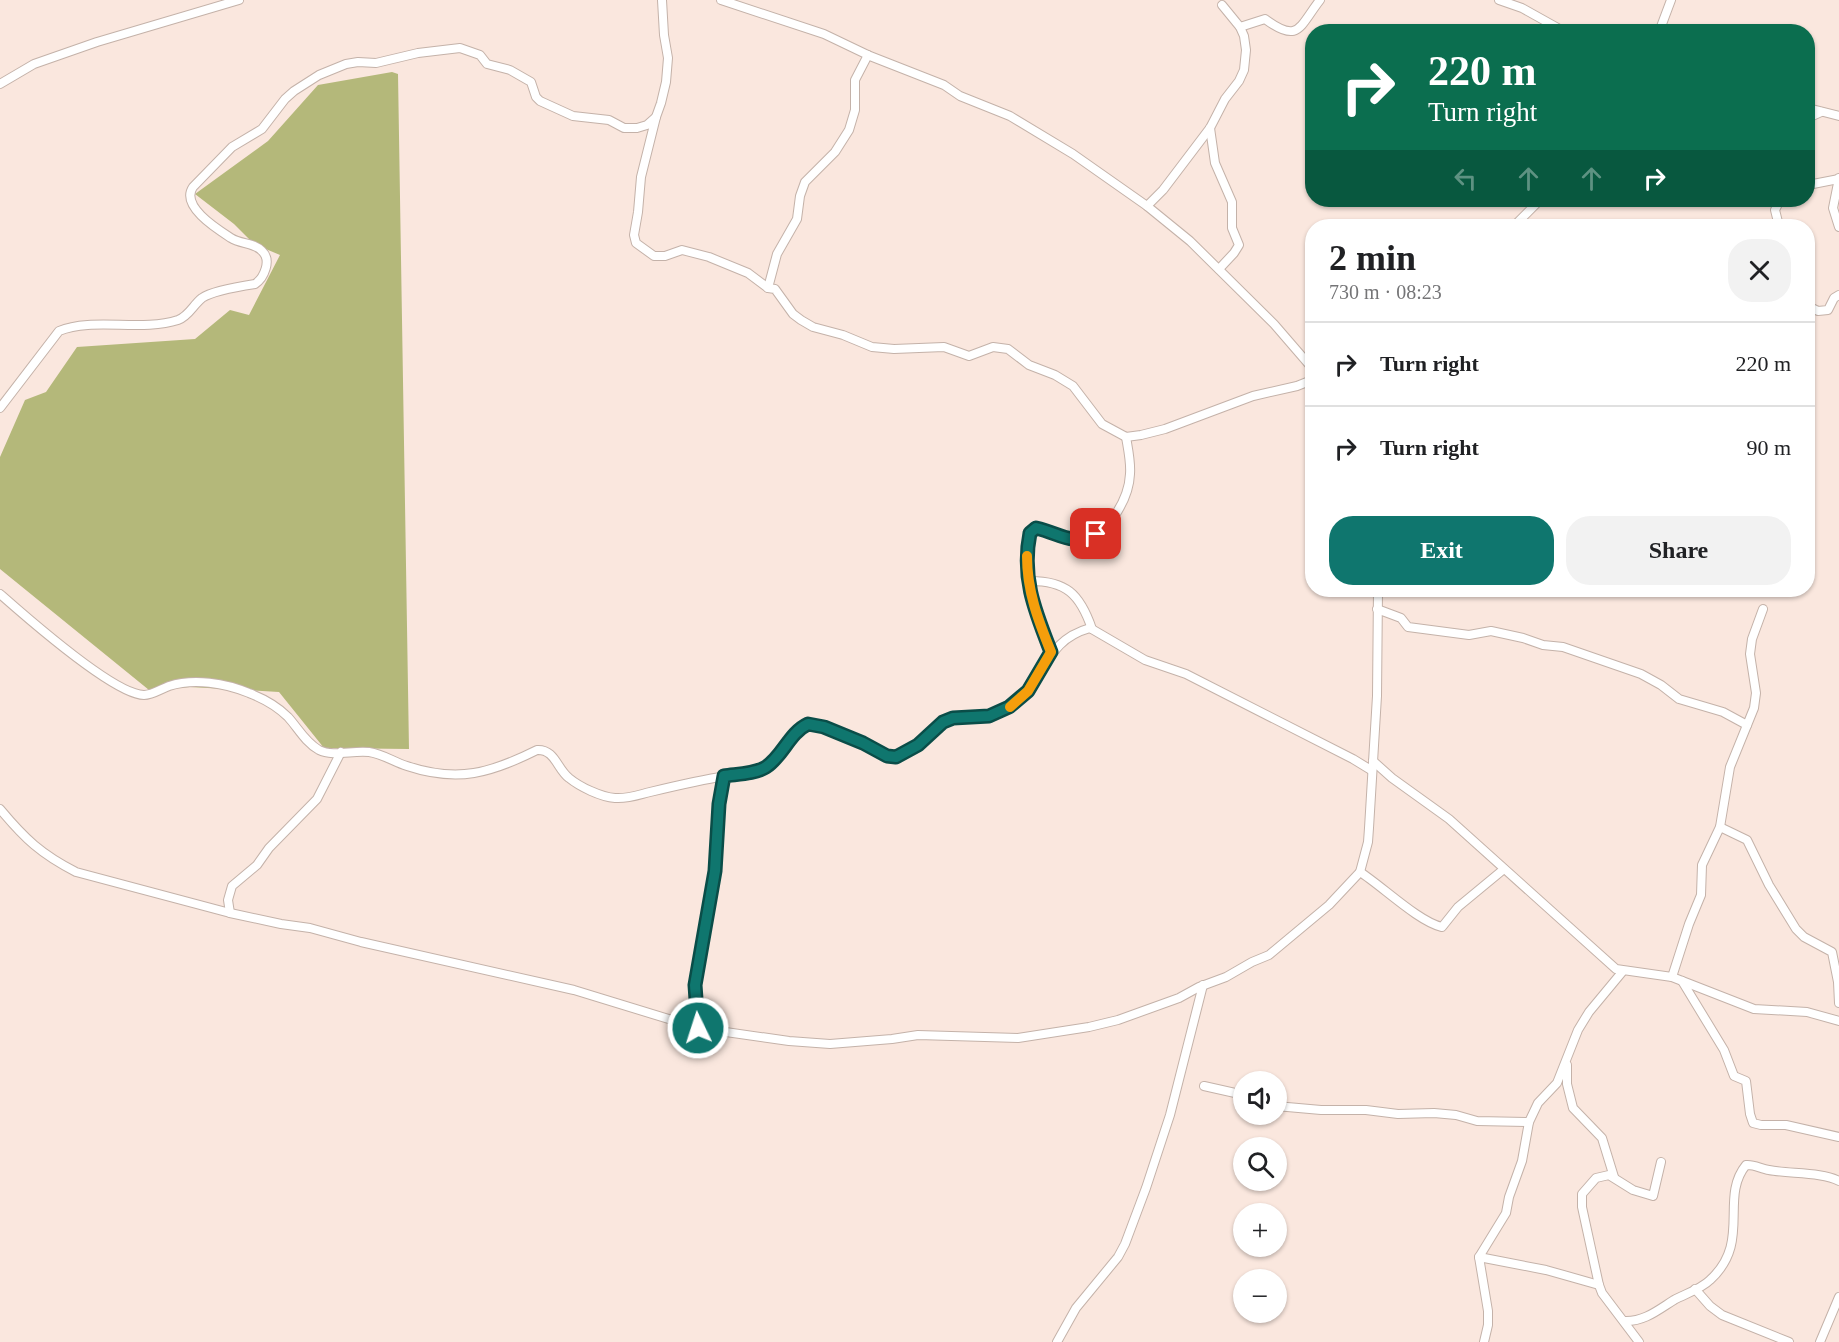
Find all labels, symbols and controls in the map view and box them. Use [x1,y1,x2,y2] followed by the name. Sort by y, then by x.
[1329,48,1407,126] icon: right
[1428,48,1537,94] text: 220 m
[1428,97,1537,127] text: Turn right
[1449,162,1482,195] icon: left
[1512,162,1545,195] icon: ahead
[1575,162,1608,195] icon: ahead
[1638,162,1671,195] icon: right
[1329,238,1416,278] text: 2 min
[1728,239,1791,302] button: close
[1329,281,1442,303] text: 730 m · 08:23
[1329,348,1362,381] icon: right
[1380,351,1479,376] text: Turn right
[1735,351,1791,376] text: 220 m
[1329,432,1362,465] icon: right
[1380,435,1479,460] text: Turn right
[1746,435,1791,460] text: 90 m
[1070,508,1121,559] pin
[1329,516,1554,585] button: Exit
[1566,516,1791,585] button: Share
[1079,517,1112,550] icon: arrive
[666,996,730,1060] position arrow
[1233,1071,1287,1323] map controls
[1233,1071,1287,1125] button: sound
[1233,1137,1287,1191] button: search
[1233,1203,1287,1257] button: +
[1233,1269,1287,1323] button: −

